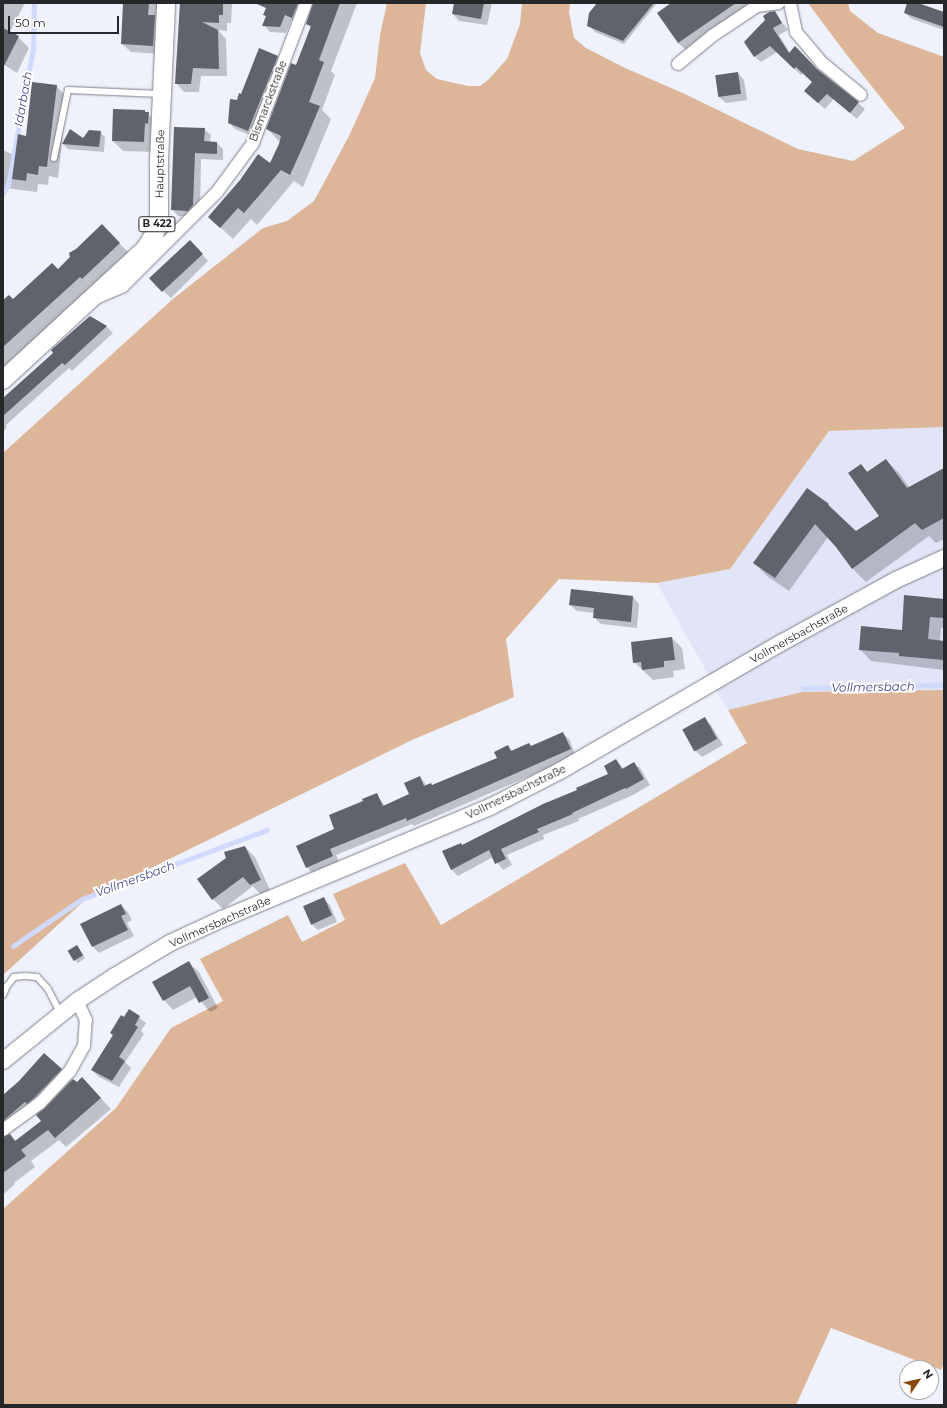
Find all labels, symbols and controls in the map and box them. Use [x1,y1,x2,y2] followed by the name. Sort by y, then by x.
[10,8,121,34] scale bar
[15,15,46,30] text: 50 m
[246,59,290,143] street label: Bismarckstraße
[11,70,35,128] water label: Idarbach
[153,129,167,199] street label: Hauptstraße
[138,216,176,232] road number: B 422
[748,602,850,666] street label: Vollmersbachstraße
[831,679,915,695] water label: Vollmersbach
[464,762,568,822] street label: Vollmersbachstraße
[93,858,177,900] water label: Vollmersbach
[167,894,273,950] street label: Vollmersbachstraße
[899,1360,939,1400] north arrow
[920,1366,936,1381] text: N

